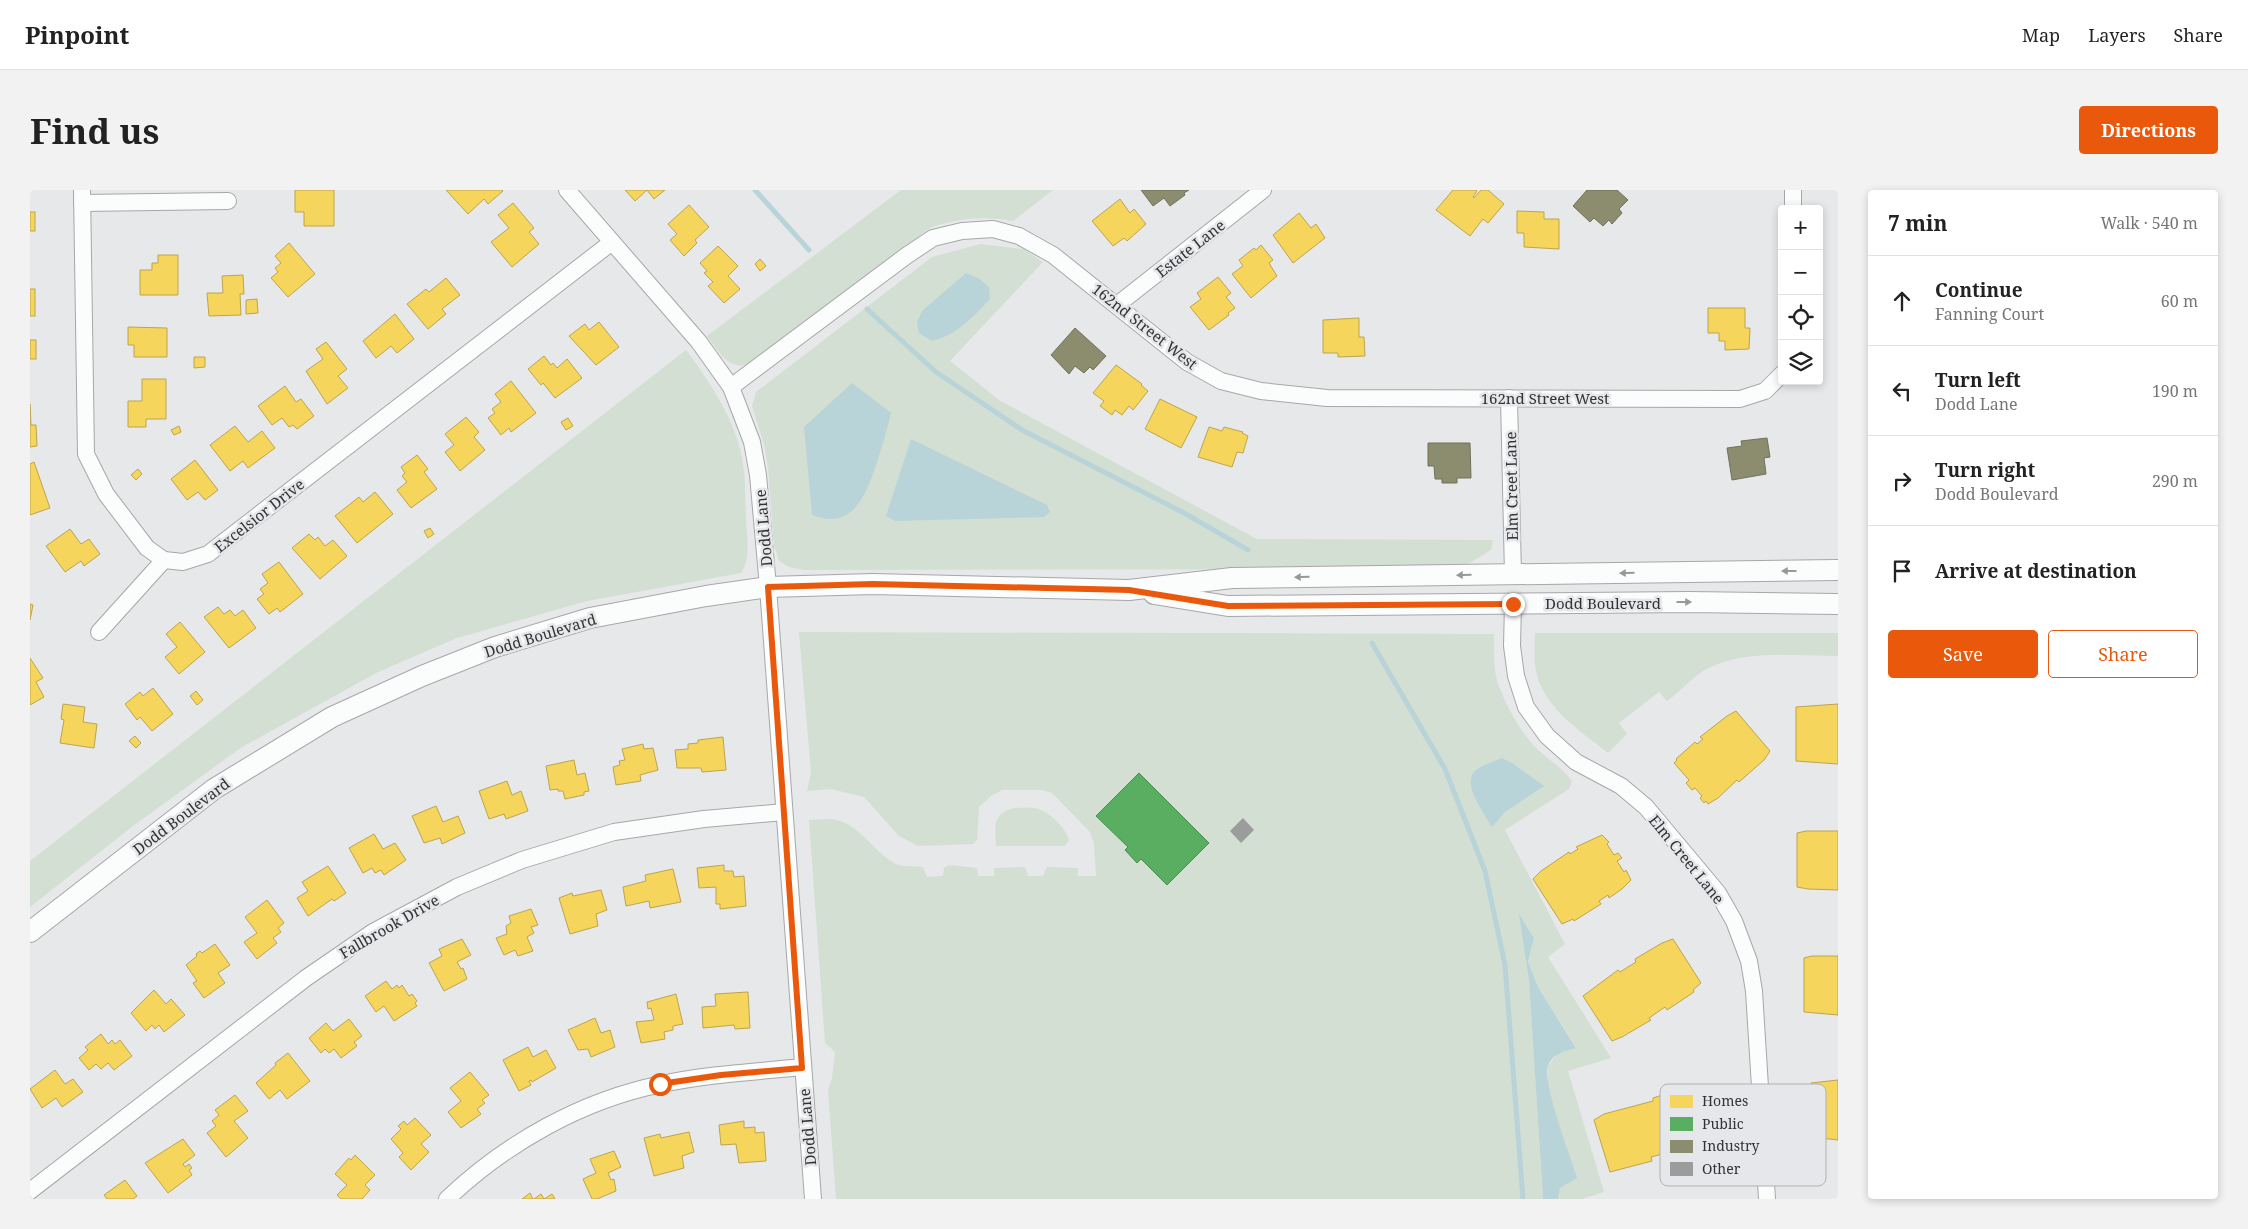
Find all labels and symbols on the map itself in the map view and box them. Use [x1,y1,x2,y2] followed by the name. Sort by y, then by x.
[1151,215,1229,281] street label: Estate Lane
[1088,279,1202,373] street label: 162nd Street West
[1481,388,1609,408] street label: 162nd Street West
[1500,431,1522,541] street label: Elm Creet Lane
[210,474,308,556] street label: Excelsior Drive
[750,489,776,567] street label: Dodd Lane
[1781,567,1797,575] one-way arrow
[1619,569,1635,577] one-way arrow
[1456,571,1472,579] one-way arrow
[1294,574,1310,582] one-way arrow
[1502,593,1525,616] route end
[1545,593,1661,613] street label: Dodd Boulevard
[1676,598,1692,606] one-way arrow
[482,608,598,662] street label: Dodd Boulevard
[129,773,233,859] street label: Dodd Boulevard
[1645,810,1729,908] street label: Elm Creet Lane
[336,889,442,963] street label: Fallbrook Drive
[649,1073,672,1096] route start
[1660,1084,1826,1186] legend
[794,1088,820,1166] street label: Dodd Lane
[1702,1091,1748,1110] text: Homes
[1702,1114,1744,1133] text: Public
[1702,1136,1759,1155] text: Industry
[1702,1159,1741,1178] text: Other

